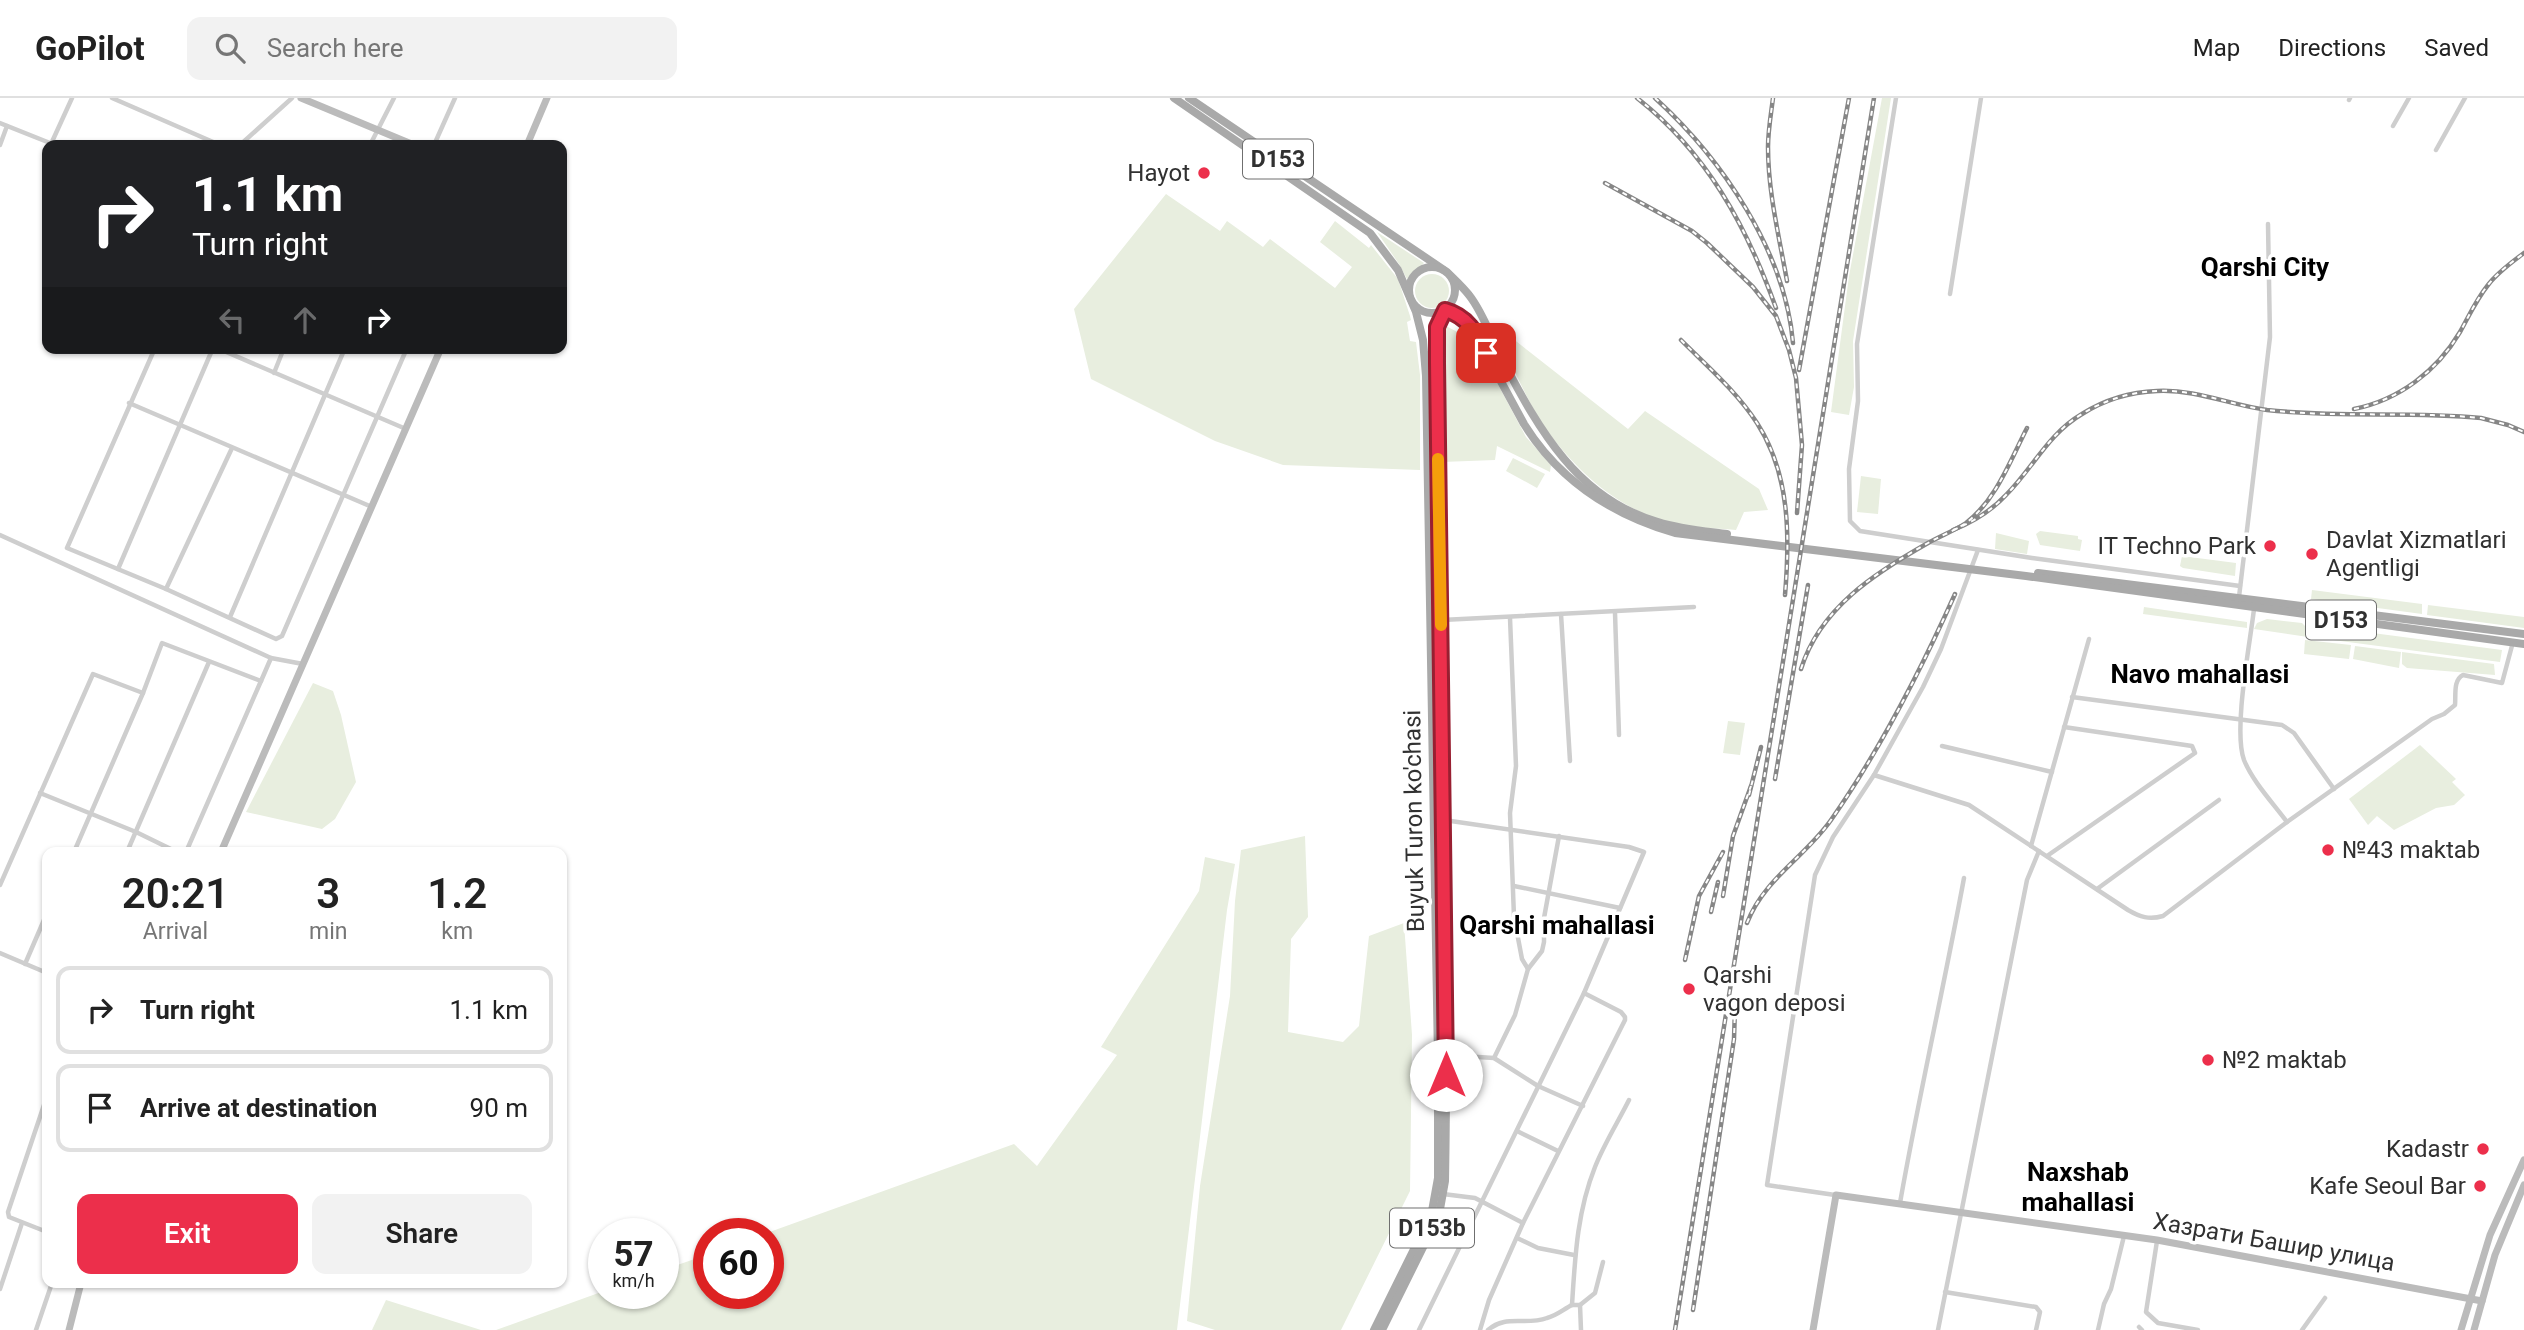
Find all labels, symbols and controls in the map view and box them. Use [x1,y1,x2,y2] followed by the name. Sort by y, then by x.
[187,17,677,80] search box
[35,29,145,68] text: GoPilot
[211,29,249,67] icon: search
[267,33,403,63] text: Search here
[2193,34,2240,62] text: Map
[2278,34,2386,62] text: Directions
[2424,34,2489,62] text: Saved
[1243,139,1313,178] road number: D153
[1127,159,1190,187] place label: Hayot
[1196,165,1212,181] marker: Hayot
[192,166,343,223] text: 1.1 km
[77,168,168,259] icon: right
[192,225,328,263] text: Turn right
[2201,252,2330,282] district label: Qarshi City
[213,301,251,339] icon: left
[286,301,324,339] icon: ahead
[359,301,397,339] icon: right
[1456,323,1516,383] pin
[1467,334,1505,372] icon: arrive
[2326,526,2507,582] place label: Davlat Xizmatlari Agentligi
[2098,532,2257,560] place label: IT Techno Park
[2262,538,2278,554] marker: IT Techno Park
[2304,546,2320,562] marker: Davlat Xizmatlari Agentligi
[2306,600,2376,640] road number: D153
[2110,659,2290,689] district label: Navo mahallasi
[1398,710,1430,932] street label: Buyuk Turon ko'chasi
[2342,836,2480,864] place label: №43 maktab
[2320,842,2336,858] marker: №43 maktab
[122,869,229,918] text: 20:21
[316,869,340,918] text: 3
[427,869,487,918] text: 1.2
[1459,910,1655,940] district label: Qarshi mahallasi
[143,918,208,945] text: Arrival
[309,918,347,945] text: min
[441,918,473,945] text: km
[1703,961,1846,1017] place label: Qarshi vagon deposi
[1681,981,1697,997] marker: Qarshi vagon deposi
[81,991,119,1029] icon: right
[140,995,255,1025] text: Turn right
[449,995,528,1025] text: 1.1 km
[1409,1038,1483,1112] position arrow
[2222,1046,2347,1074] place label: №2 maktab
[2200,1052,2216,1068] marker: №2 maktab
[81,1089,119,1127] icon: arrive
[140,1093,377,1123] text: Arrive at destination
[470,1093,528,1123] text: 90 m
[2386,1135,2469,1163] place label: Kadastr
[2475,1141,2491,1157] marker: Kadastr
[2022,1157,2134,1217] district label: Naxshab mahallasi
[2309,1172,2466,1200] place label: Kafe Seoul Bar
[2472,1178,2488,1194] marker: Kafe Seoul Bar
[77,1194,298,1274] button: Exit
[312,1194,532,1274] button: Share
[2151,1207,2397,1277] street label: Хазрати Башир улица
[1390,1208,1474,1247] road number: D153b
[693,1218,784,1309] speed limit sign: 60
[613,1234,654,1275] text: 57
[612,1270,655,1291] text: km/h

